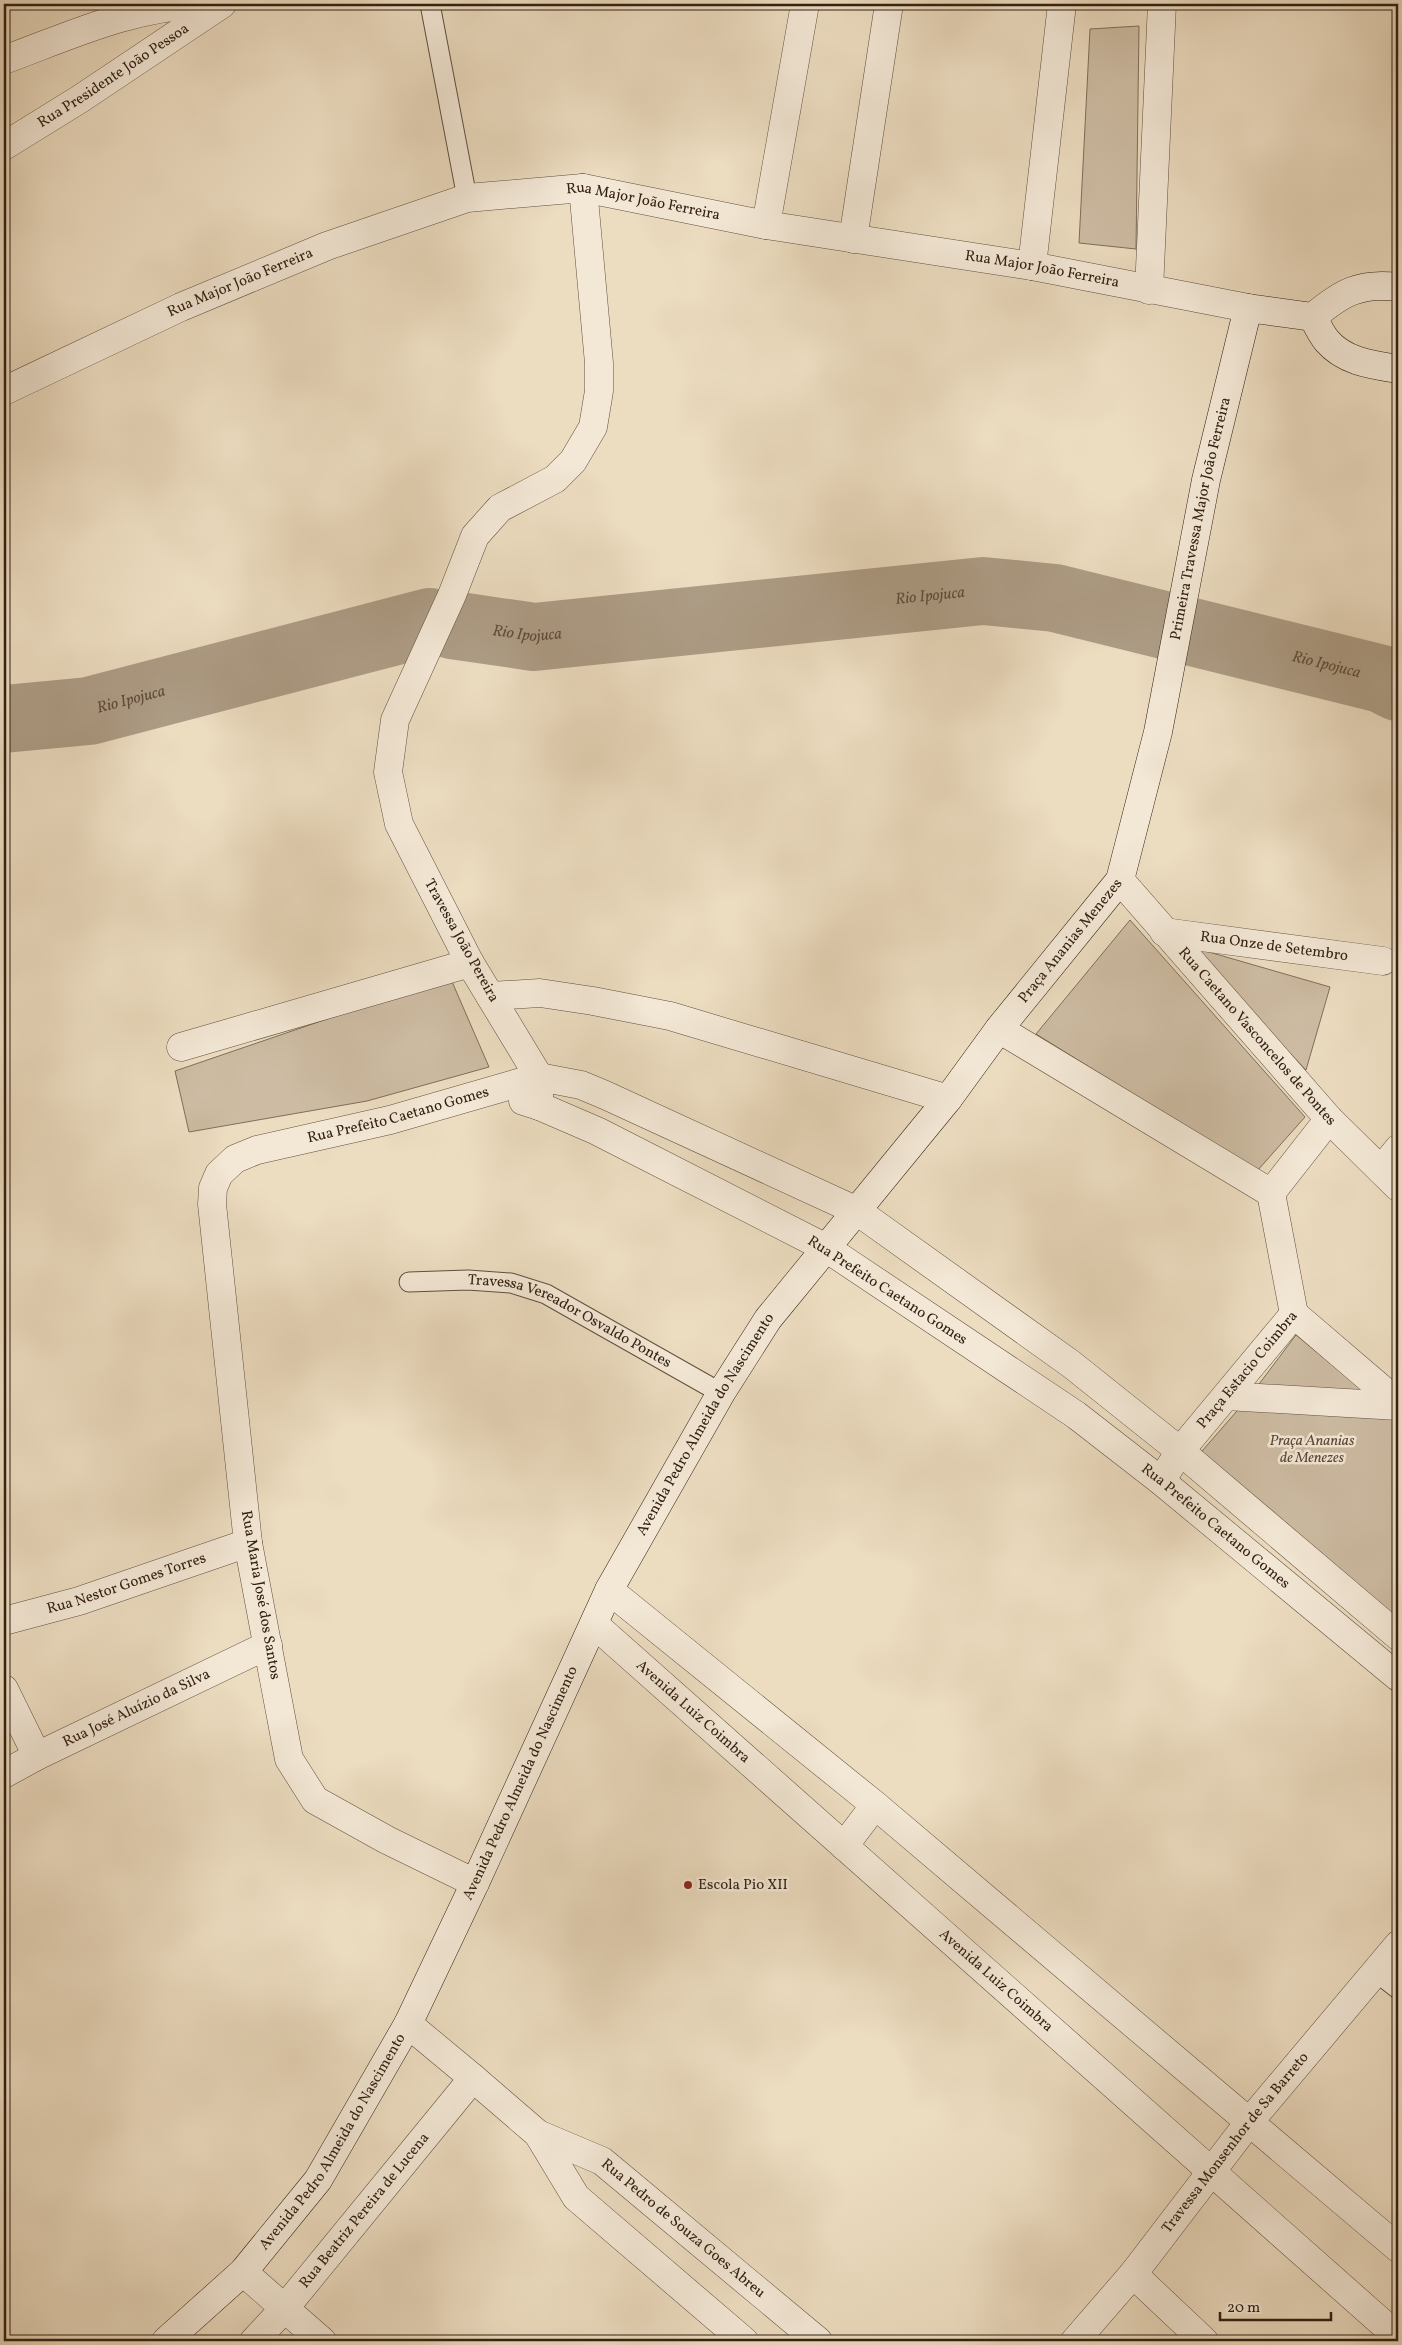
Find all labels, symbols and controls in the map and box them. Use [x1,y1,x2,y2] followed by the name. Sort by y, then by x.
[34,18,193,133] street label: Rua Presidente João Pessoa
[565,177,722,226] street label: Rua Major João Ferreira
[164,242,316,323] street label: Rua Major João Ferreira
[964,245,1121,293] street label: Rua Major João Ferreira
[1165,395,1236,642] street label: Primeira Travessa Major João Ferreira
[894,582,966,611] water label: Rio Ipojuca
[491,620,564,648] water label: Rio Ipojuca
[1290,646,1363,684] water label: Rio Ipojuca
[95,680,168,719] water label: Rio Ipojuca
[1013,874,1128,1008] street label: Praça Ananias Menezes
[418,875,504,1007] street label: Travessa João Pereira
[1199,926,1349,967] street label: Rua Onze de Setembro
[1173,943,1341,1131] street label: Rua Caetano Vasconcelos de Pontes
[305,1081,492,1149] street label: Rua Prefeito Caetano Gomes
[803,1231,971,1351] street label: Rua Prefeito Caetano Gomes
[467,1270,675,1373] street label: Travessa Vereador Osvaldo Pontes
[1192,1306,1303,1433] street label: Praça Estacio Coimbra
[631,1308,779,1540] street label: Avenida Pedro Almeida do Nascimento
[1270,1431,1355,1469] park label: Praça Ananias de Menezes
[1137,1459,1294,1594] street label: Rua Prefeito Caetano Gomes
[235,1509,285,1681] street label: Rua Maria José dos Santos
[45,1548,209,1620] street label: Rua Nestor Gomes Torres
[631,1655,755,1768] street label: Avenida Luiz Coimbra
[458,1663,583,1904] street label: Avenida Pedro Almeida do Nascimento
[59,1664,214,1753] street label: Rua José Aluízio da Silva
[698,1875,788,1896] place label: Escola Pio XII
[682,1879,694,1891] marker: Escola Pio XII
[934,1924,1058,2037] street label: Avenida Luiz Coimbra
[254,2030,411,2255] street label: Avenida Pedro Almeida do Nascimento
[1157,2048,1314,2238] street label: Travessa Monsenhor de Sa Barreto
[294,2128,435,2293] street label: Rua Beatriz Pereira de Lucena
[596,2154,770,2303] street label: Rua Pedro de Souza Goes Abreu
[1220,2290,1331,2322] scale bar
[1227,2298,1260,2319] text: 20 m

